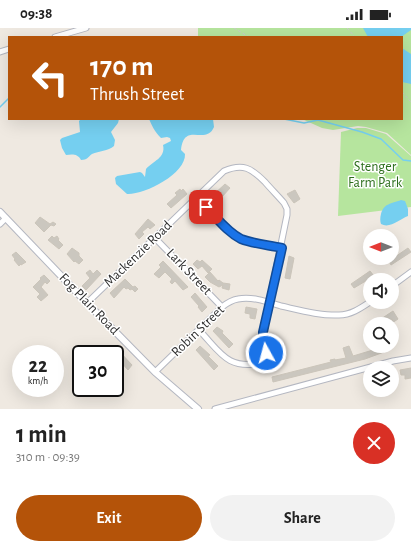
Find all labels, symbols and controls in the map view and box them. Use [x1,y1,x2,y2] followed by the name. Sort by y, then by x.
[20,6,52,21] text: 09:38
[24,52,76,104] icon: left
[90,53,154,81] text: 170 m
[90,86,184,104] text: Thrush Street
[348,160,403,190] park label: Stenger Farm Park
[189,190,223,224] pin
[195,196,217,218] icon: arrive
[101,218,175,290] street label: Mackenzie Road
[363,229,399,265] north arrow
[363,229,399,397] map controls
[164,246,215,298] street label: Lark Street
[56,271,122,337] street label: Fog Plain Road
[363,273,399,309] button: sound
[169,302,227,359] street label: Robin Street
[363,317,399,353] button: search
[245,332,287,374] position arrow
[72,345,124,397] speed limit sign: 30
[29,356,47,376] text: 22
[363,361,399,397] button: layers
[28,376,48,386] text: km/h
[353,422,395,464] button: close
[16,423,67,447] text: 1 min
[16,451,80,464] text: 310 m · 09:39
[16,495,202,541] button: Exit
[210,495,395,541] button: Share

